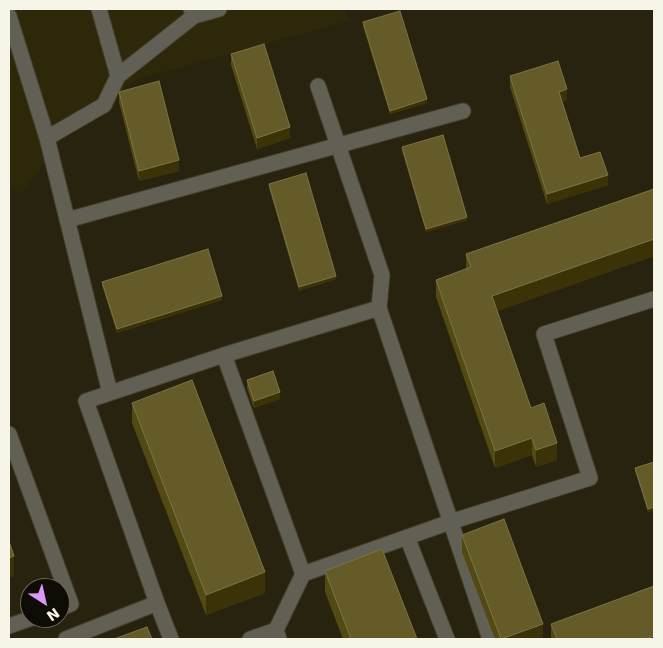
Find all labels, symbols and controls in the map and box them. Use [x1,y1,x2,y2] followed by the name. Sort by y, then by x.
[20,578,70,628] north arrow
[44,605,62,624] text: N

